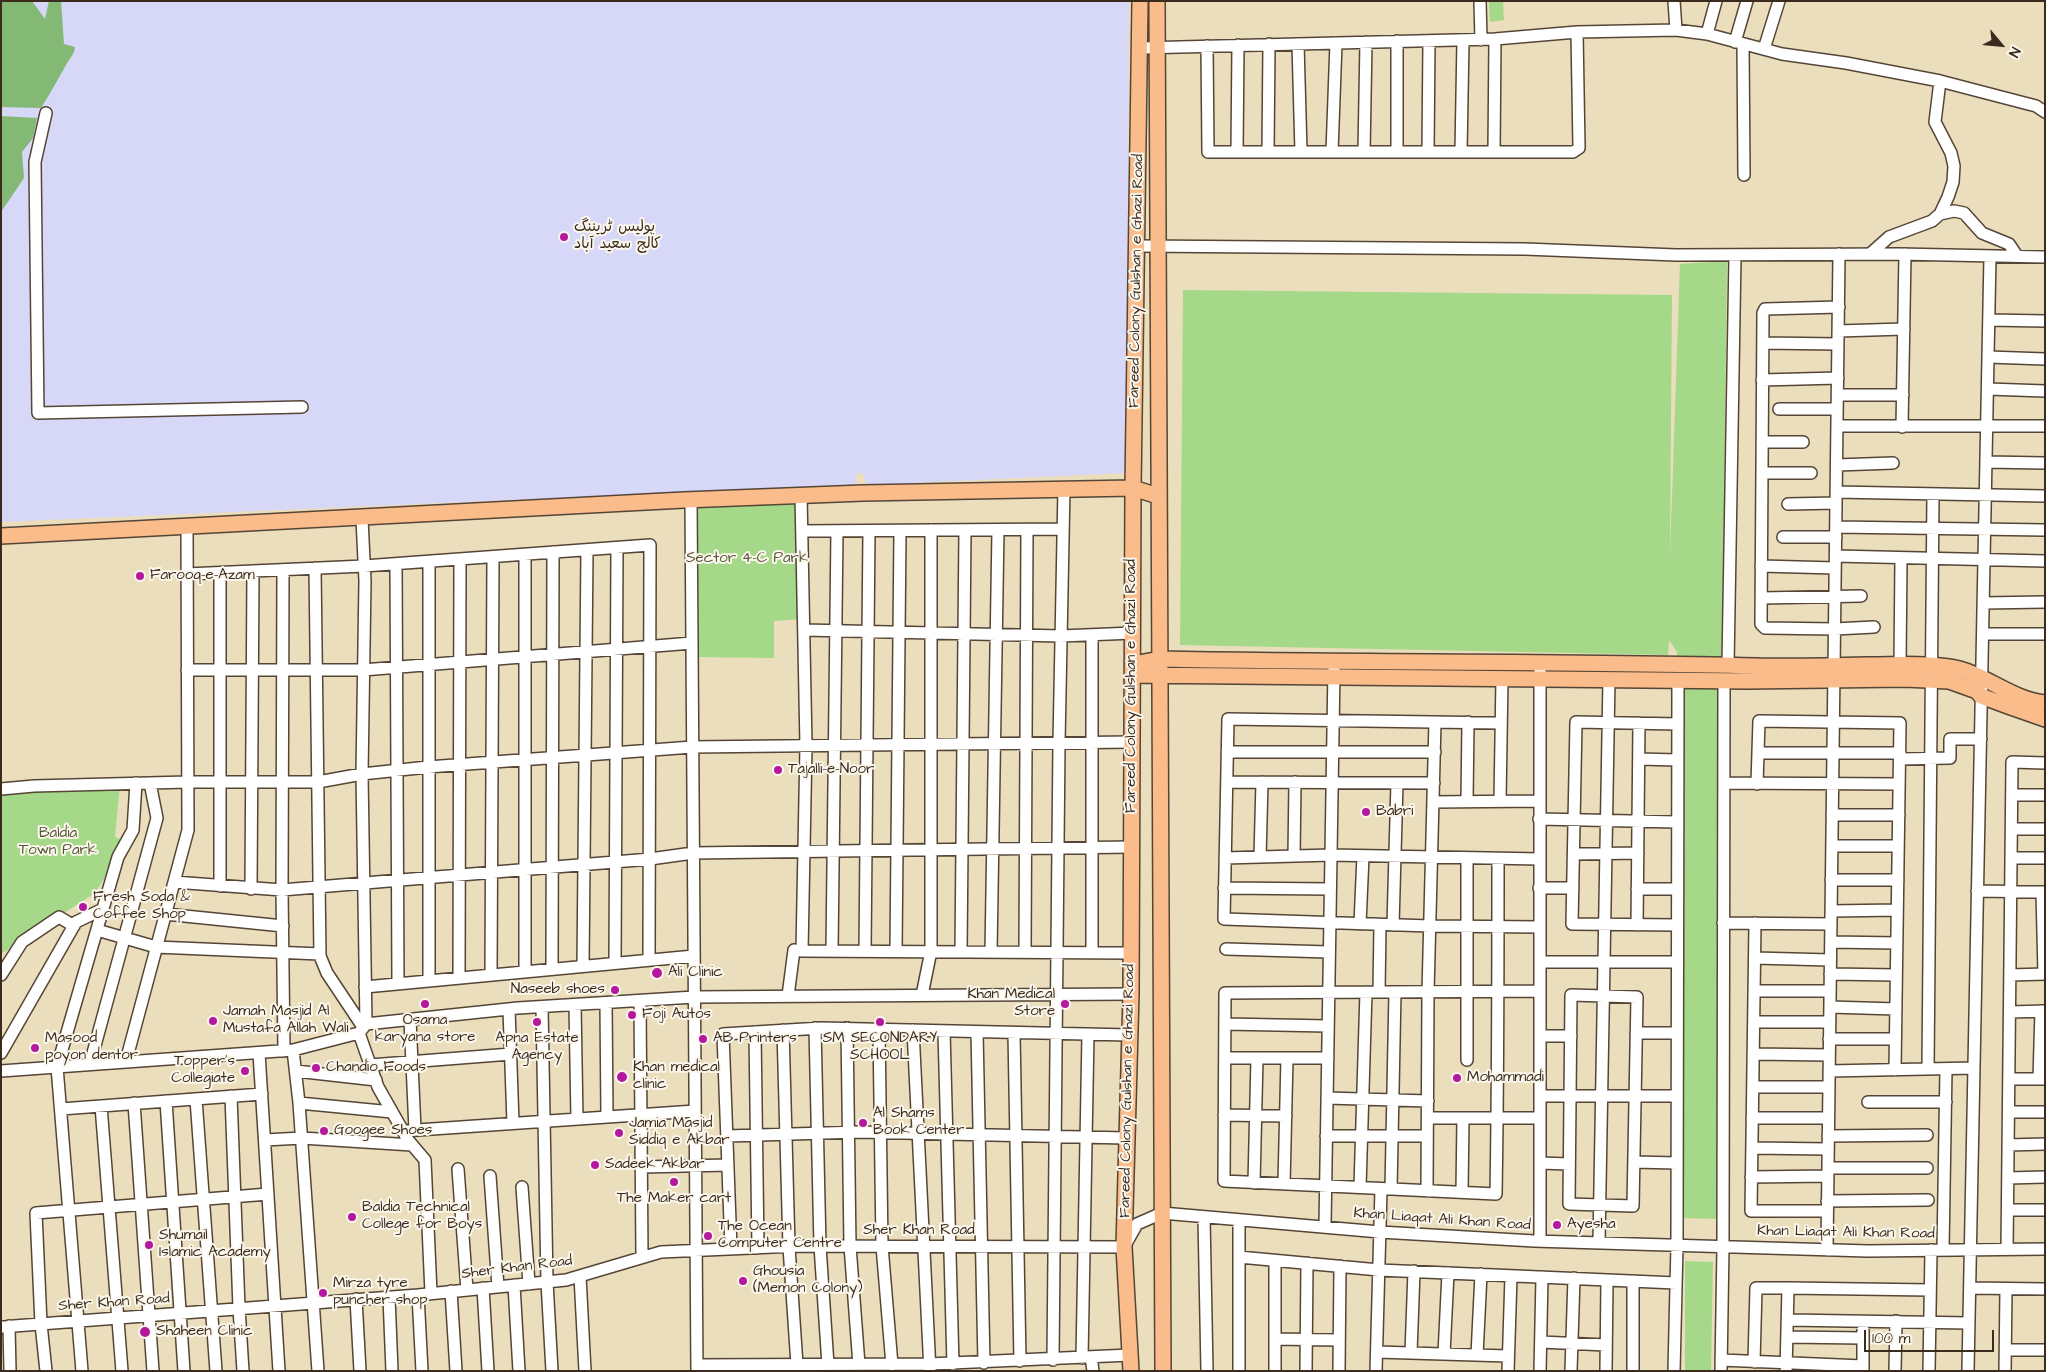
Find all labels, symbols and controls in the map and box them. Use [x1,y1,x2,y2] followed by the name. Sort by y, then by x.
[1976,20,2026,70] north arrow
[2003,43,2025,61] text: N
[1126,154,1148,408] street label: Fareed Colony Gulshan e Ghazi Road
[574,219,661,254] place label: پولیس ٹریننگ کالج سعید آباد
[558,231,570,243] marker: پولیس ٹریننگ کالج سعید آباد
[686,550,808,568] park label: Sector 4-C Park
[1123,559,1141,813] street label: Fareed Colony Gulshan e Ghazi Road
[150,567,255,585] place label: Farooq-e-Azam
[134,570,146,582] marker: Farooq-e-Azam
[788,761,874,779] place label: Tajalli-e-Noor
[772,764,784,776] marker: Tajalli-e-Noor
[1376,803,1413,821] place label: Babri
[1360,806,1372,818] marker: Babri
[19,825,97,860] park label: Baldia Town Park
[93,889,190,924] place label: Fresh Soda & Coffee Shop
[77,901,89,913] marker: Fresh Soda & Coffee Shop
[668,964,723,982] place label: Ali Clinic
[1117,964,1139,1218] street label: Fareed Colony Gulshan e Ghazi Road
[650,966,664,980] marker: Ali Clinic
[511,981,605,999] place label: Naseeb shoes
[609,984,621,996] marker: Naseeb shoes
[967,986,1055,1021] place label: Khan Medical Store
[419,998,431,1010] marker: Osama karyana store
[1059,998,1071,1010] marker: Khan Medical Store
[223,1003,349,1038] place label: Jamah Masjid Al Mustafa Allah Wali
[642,1006,711,1024] place label: Foji Autos
[626,1009,638,1021] marker: Foji Autos
[375,1012,475,1047] place label: Osama karyana store
[207,1015,219,1027] marker: Jamah Masjid Al Mustafa Allah Wali
[531,1016,543,1028] marker: Apna Estate Agency
[874,1016,886,1028] marker: SM SECONDARY SCHOOL
[45,1030,138,1065] place label: Masood poyon dentor
[495,1030,579,1065] place label: Apna Estate Agency
[713,1030,797,1048] place label: AB Printers
[823,1030,937,1065] place label: SM SECONDARY SCHOOL
[697,1033,709,1045] marker: AB Printers
[29,1042,41,1054] marker: Masood poyon dentor
[171,1053,235,1088] place label: Topper's Collegiate
[326,1059,426,1077] place label: Chandio Foods
[633,1059,720,1094] place label: Khan medical clinic
[310,1062,322,1074] marker: Chandio Foods
[239,1065,251,1077] marker: Topper's Collegiate
[1467,1069,1544,1087] place label: Mohammadi
[615,1070,629,1084] marker: Khan medical clinic
[1451,1072,1463,1084] marker: Mohammadi
[873,1105,964,1140] place label: Al Shams Book Center
[629,1115,730,1150] place label: Jamia Masjid Siddiq e Akbar
[857,1117,869,1129] marker: Al Shams Book Center
[334,1122,432,1140] place label: Googee Shoes
[318,1125,330,1137] marker: Googee Shoes
[613,1127,625,1139] marker: Jamia Masjid Siddiq e Akbar
[605,1156,705,1174] place label: Sadeek Akbar
[589,1159,601,1171] marker: Sadeek Akbar
[668,1176,680,1188] marker: The Maker cart
[617,1190,731,1208] place label: The Maker cart
[362,1199,482,1234] place label: Baldia Technical College for Boys
[1353,1205,1531,1235] street label: Khan Liaqat Ali Khan Road
[346,1211,358,1223] marker: Baldia Technical College for Boys
[1567,1216,1616,1234] place label: Ayesha
[718,1218,842,1253] place label: The Ocean Computer Centre
[1551,1219,1563,1231] marker: Ayesha
[863,1222,975,1240] street label: Sher Khan Road
[1757,1222,1935,1244] street label: Khan Liaqat Ali Khan Road
[159,1227,271,1262] place label: Shumail Islamic Academy
[702,1230,714,1242] marker: The Ocean Computer Centre
[143,1239,155,1251] marker: Shumail Islamic Academy
[461,1252,573,1284] street label: Sher Khan Road
[753,1263,862,1298] place label: Ghousia (Memon Colony)
[333,1275,428,1310] place label: Mirza tyre puncher shop
[737,1275,749,1287] marker: Ghousia (Memon Colony)
[317,1287,329,1299] marker: Mirza tyre puncher shop
[58,1290,170,1316] street label: Sher Khan Road
[1866,1320,1996,1352] scale bar
[156,1323,252,1341] place label: Shaheen Clinic
[138,1325,152,1339] marker: Shaheen Clinic
[1872,1328,1911,1349] text: 100 m

